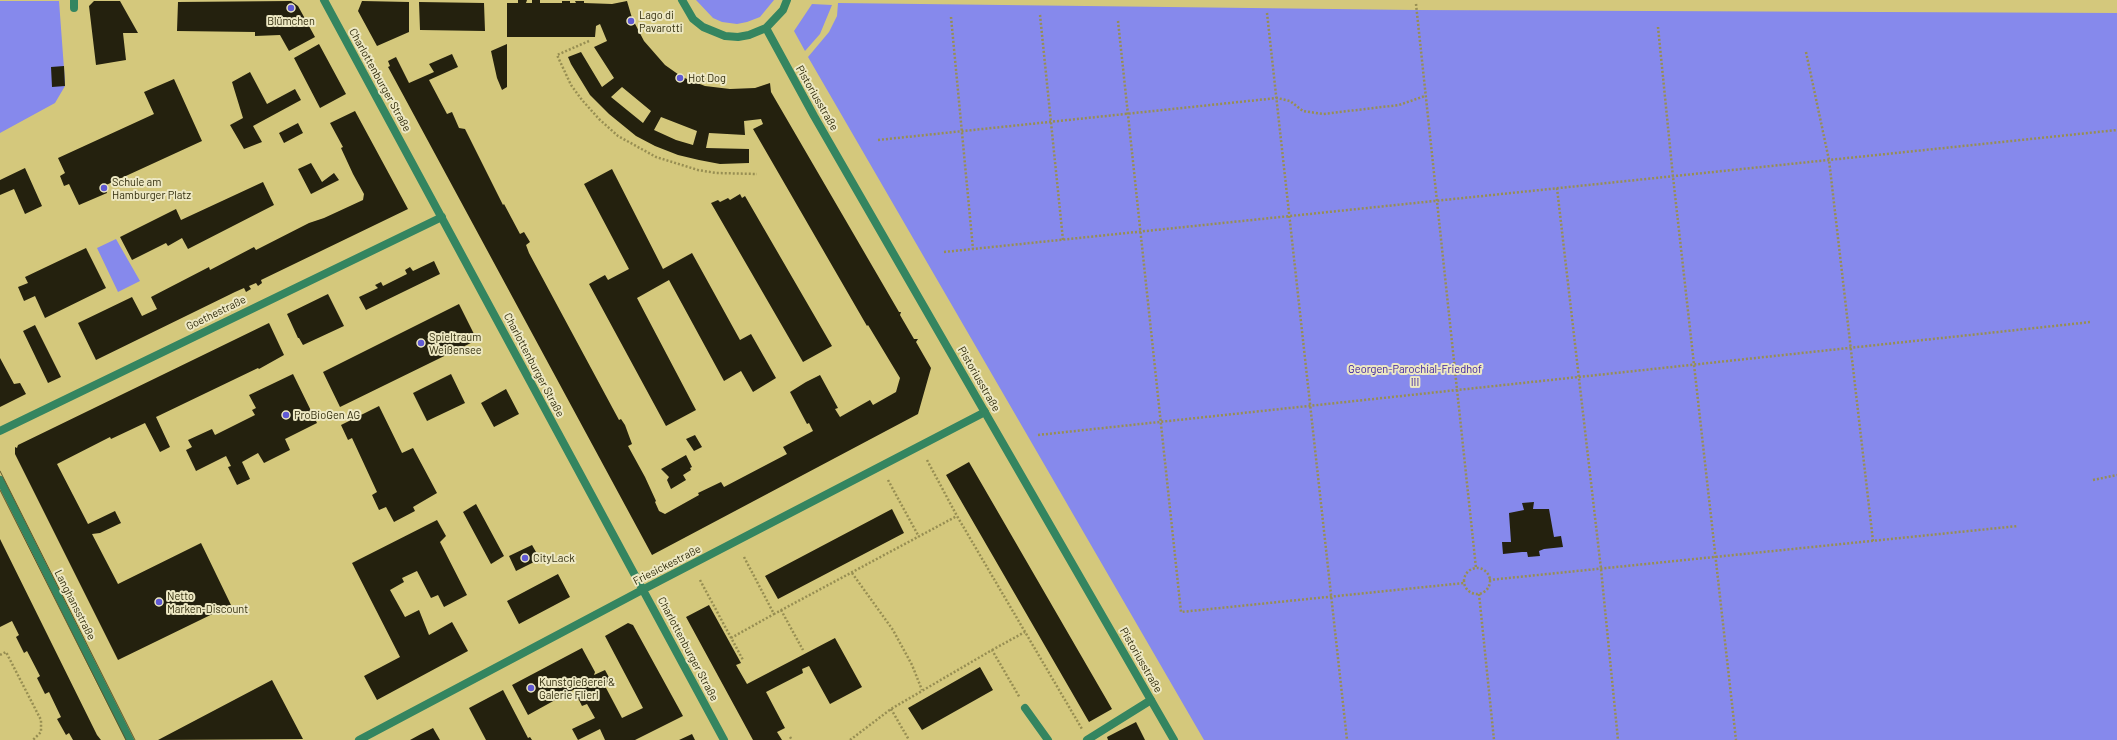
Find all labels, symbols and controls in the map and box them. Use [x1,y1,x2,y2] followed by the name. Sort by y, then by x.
[286,3,296,13] marker: Blümchen
[639,8,682,34] place label: Lago di Pavarotti
[267,14,315,28] place label: Blümchen
[626,16,636,26] marker: Lago di Pavarotti
[346,26,414,134] street label: Charlottenburger Straße
[793,63,841,133] street label: Pistoriusstraße
[688,71,726,85] place label: Hot Dog
[675,73,685,83] marker: Hot Dog
[112,175,191,201] place label: Schule am Hamburger Platz
[99,183,109,193] marker: Schule am Hamburger Platz
[184,293,248,333] street label: Goethestraße
[501,311,567,419] street label: Charlottenburger Straße
[429,330,482,356] place label: Spieltraum Weißensee
[416,338,426,348] marker: Spieltraum Weißensee
[955,344,1003,414] street label: Pistoriusstraße
[1348,362,1482,388] park label: Georgen-Parochial-Friedhof III
[294,408,360,422] place label: ProBioGen AG
[281,410,291,420] marker: ProBioGen AG
[631,542,703,588] street label: Friesickestraße
[533,551,575,565] place label: CityLack
[520,553,530,563] marker: CityLack
[52,568,98,642] street label: Langhansstraße
[167,589,248,615] place label: Netto Marken-Discount
[655,595,721,703] street label: Charlottenburger Straße
[154,597,164,607] marker: Netto Marken-Discount
[1117,625,1165,695] street label: Pistoriusstraße
[539,675,615,701] place label: Kunstgießerei & Galerie Flierl
[526,683,536,693] marker: Kunstgießerei & Galerie Flierl

